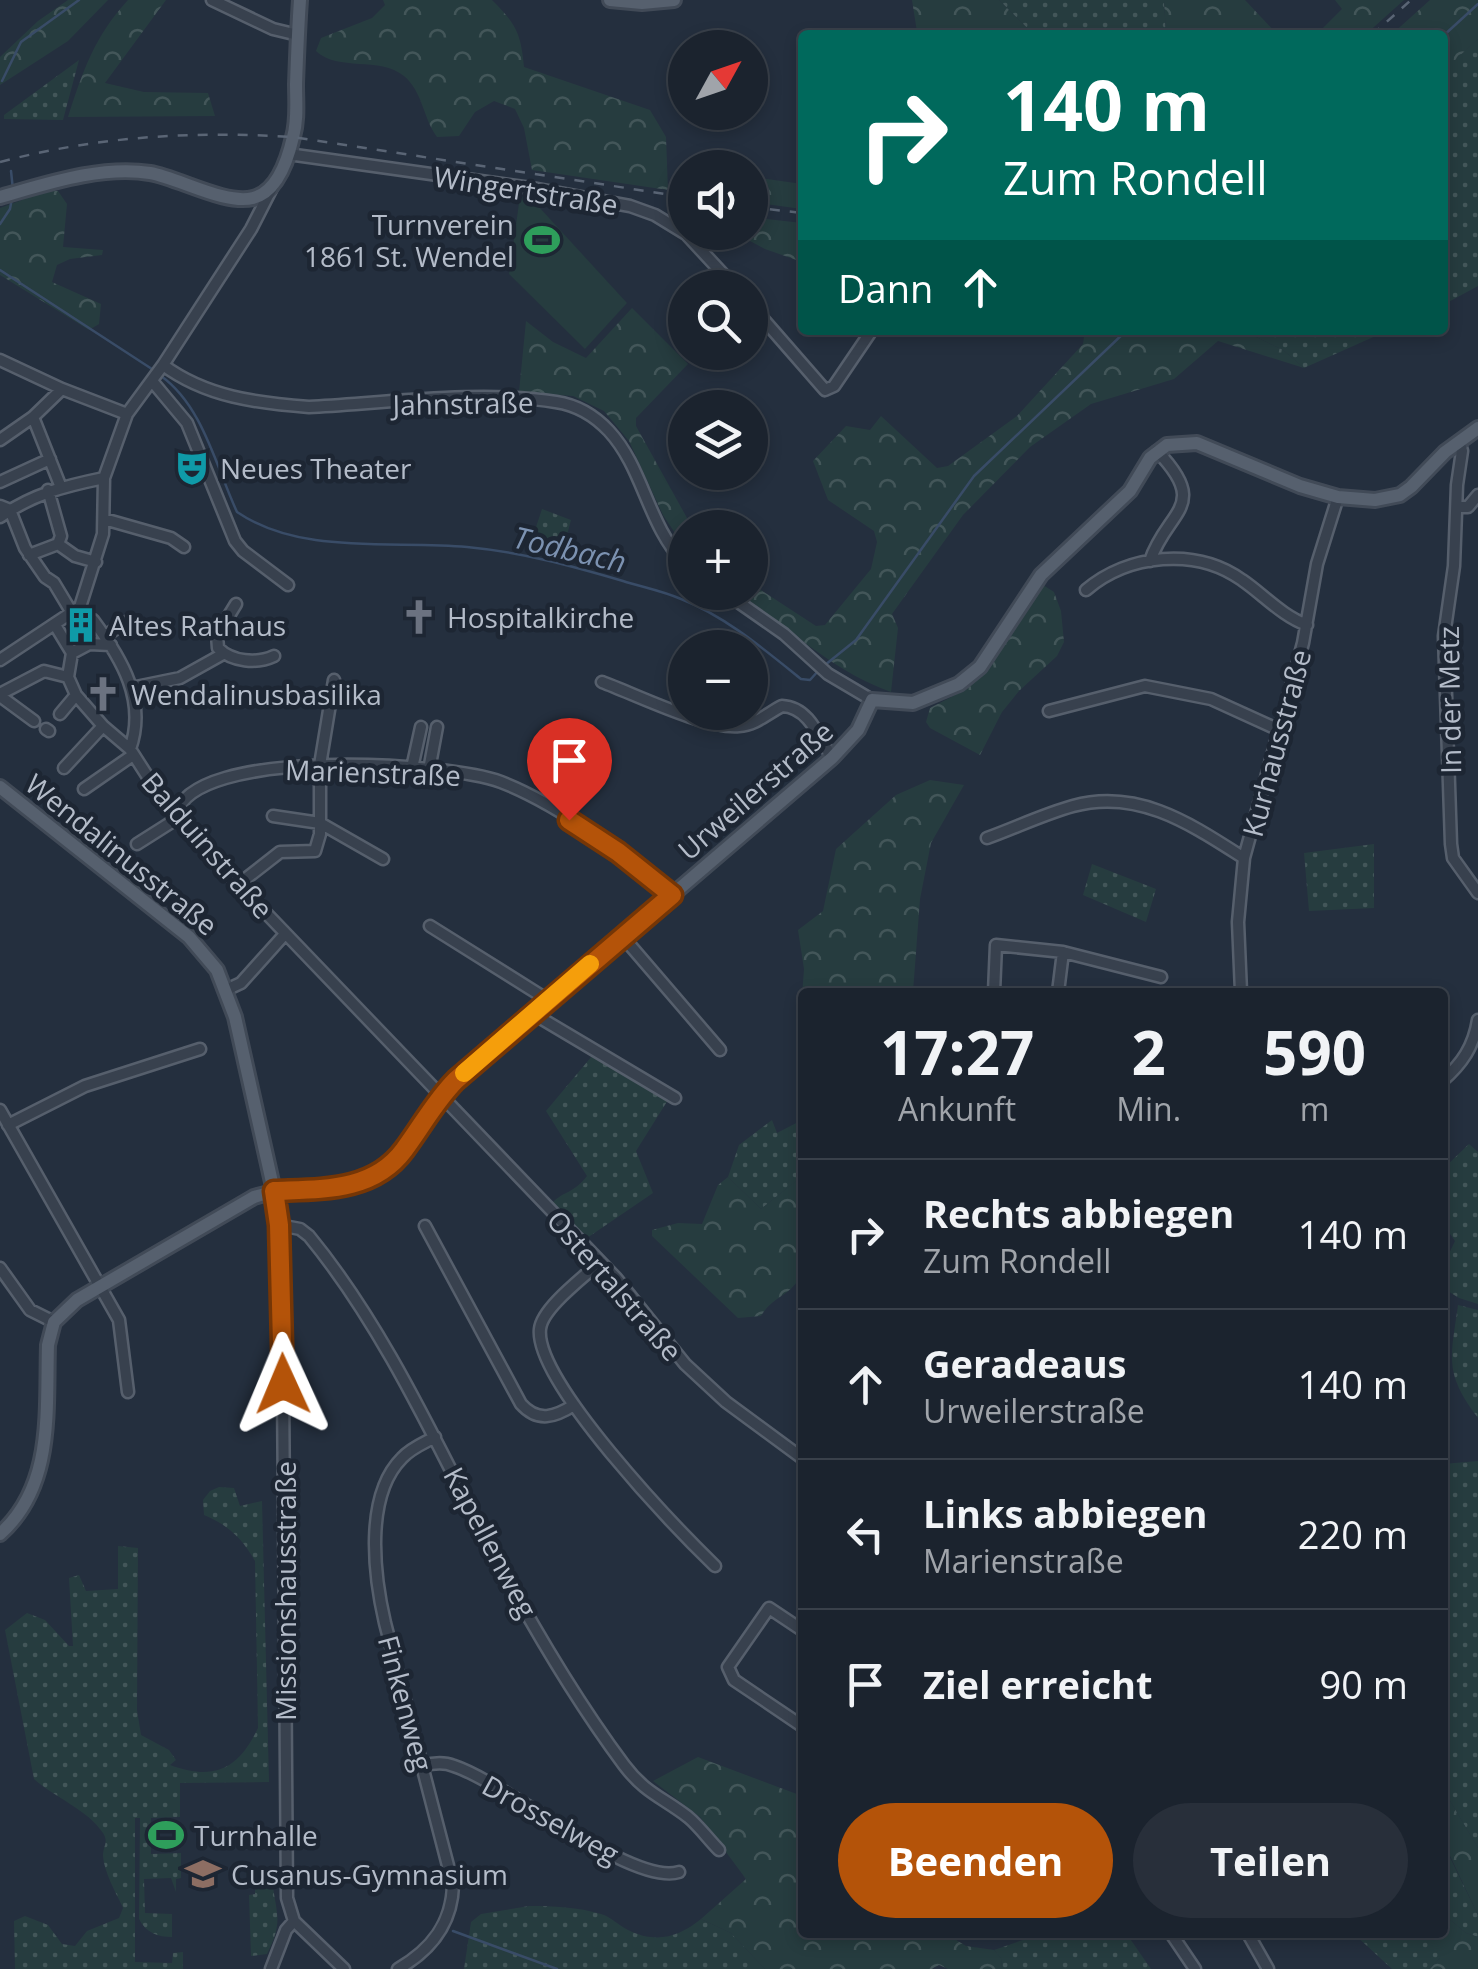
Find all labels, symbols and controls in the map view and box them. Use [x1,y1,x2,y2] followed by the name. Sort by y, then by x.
[668,30,768,130] north arrow
[668,30,768,730] map controls
[1003,56,1210,152] text: 140 m
[838,70,968,200] icon: right
[1003,147,1268,208] text: Zum Rondell
[668,150,768,250] button: sound
[431,157,621,223] street label: Wingertstraße
[304,205,514,275] place label: Turnverein 1861 St. Wendel
[523,221,561,259] sports icon: Turnverein 1861 St. Wendel
[953,260,1008,315] icon: ahead
[838,262,933,314] text: Dann
[668,270,768,370] button: search
[389,383,534,423] street label: Jahnstraße
[668,390,768,490] button: layers
[173,449,211,487] theatre icon: Neues Theater
[220,449,412,487] place label: Neues Theater
[668,510,768,610] button: +
[510,516,630,582] water label: Todbach
[400,598,438,636] church icon: Hospitalkirche
[447,598,634,636] place label: Hospitalkirche
[62,606,100,644] building icon: Altes Rathaus
[109,606,286,644] place label: Altes Rathaus
[1429,626,1469,774] street label: In der Metz
[668,630,768,730] button: −
[1233,645,1319,841] street label: Kurhausstraße
[84,675,122,713] church icon: Wendalinusbasilika
[131,675,382,713] place label: Wendalinusbasilika
[669,712,841,868] street label: Urweilerstraße
[527,718,612,821] pin
[542,733,597,788] icon: arrive
[285,750,461,794] street label: Marienstraße
[134,764,282,926] street label: Balduinstraße
[18,765,226,943] street label: Wendalinusstraße
[880,1011,1034,1093] text: 17:27
[1132,1011,1166,1093] text: 2
[1263,1011,1366,1093] text: 590
[898,1087,1016,1130] text: Ankunft
[1116,1087,1181,1130] text: Min.
[1300,1087,1329,1130] text: m
[923,1187,1234,1239] text: Rechts abbiegen
[539,1201,691,1369] street label: Ostertalstraße
[838,1207,893,1262] icon: right
[1298,1208,1408,1260] text: 140 m
[923,1239,1111,1282] text: Zum Rondell
[231,1332,335,1436] position arrow
[923,1337,1127,1389] text: Geradeaus
[838,1357,893,1412] icon: ahead
[1298,1358,1408,1410] text: 140 m
[923,1389,1145,1432] text: Urweilerstraße
[435,1460,547,1624] street label: Kapellenweg
[266,1461,304,1721] street label: Missionshausstraße
[923,1487,1207,1539] text: Links abbiegen
[838,1507,893,1562] icon: left
[1298,1508,1408,1560] text: 220 m
[923,1539,1124,1582] text: Marienstraße
[370,1631,442,1775] street label: Finkenweg
[838,1657,893,1712] icon: arrive
[923,1658,1153,1710] text: Ziel erreicht
[1319,1658,1408,1710] text: 90 m
[476,1766,626,1872] street label: Drosselweg
[838,1803,1113,1918] button: Beenden
[1133,1803,1408,1918] button: Teilen
[147,1816,185,1854] sports icon: Turnhalle
[194,1816,318,1854] place label: Turnhalle
[184,1855,222,1893] school or university icon: Cusanus-Gymnasium
[231,1855,508,1893] place label: Cusanus-Gymnasium

